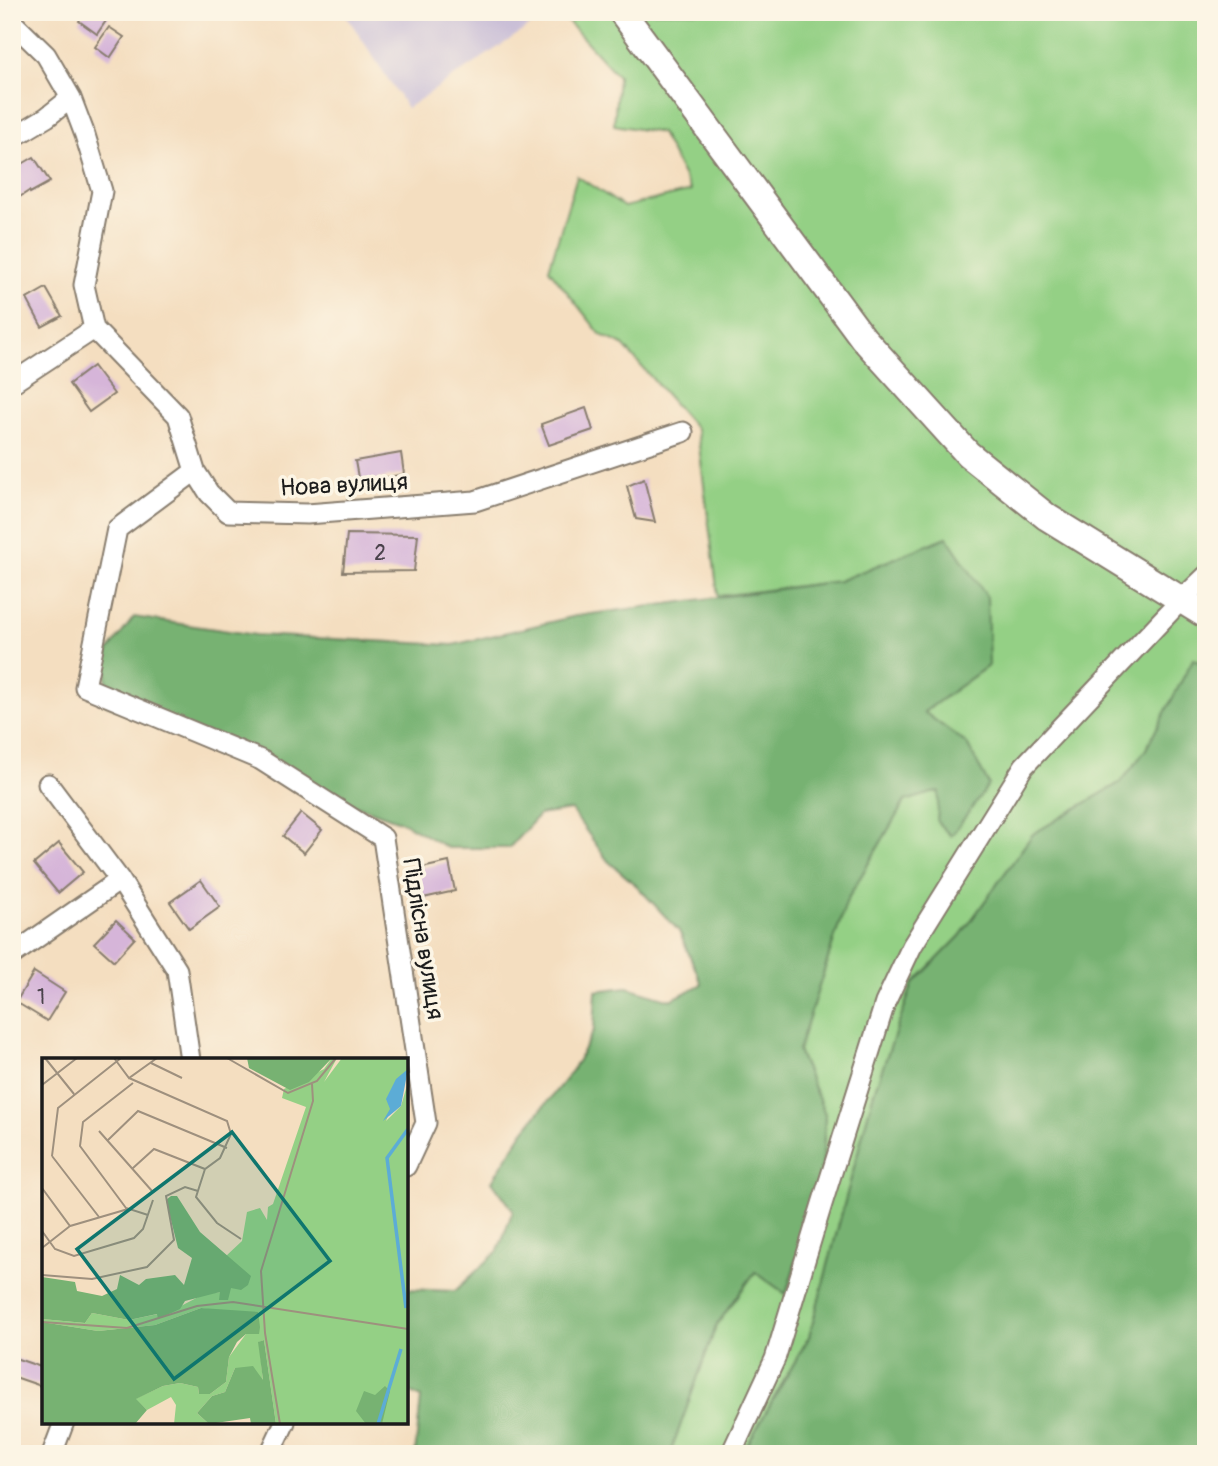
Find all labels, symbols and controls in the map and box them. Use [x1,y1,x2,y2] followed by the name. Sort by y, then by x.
[279,467,409,503] street label: Нова вулиця
[374,540,386,567] house number: 2
[396,857,450,1021] street label: Підлісна вулиця
[37,984,45,1011] house number: 1
[42,1058,408,1424] inset map

